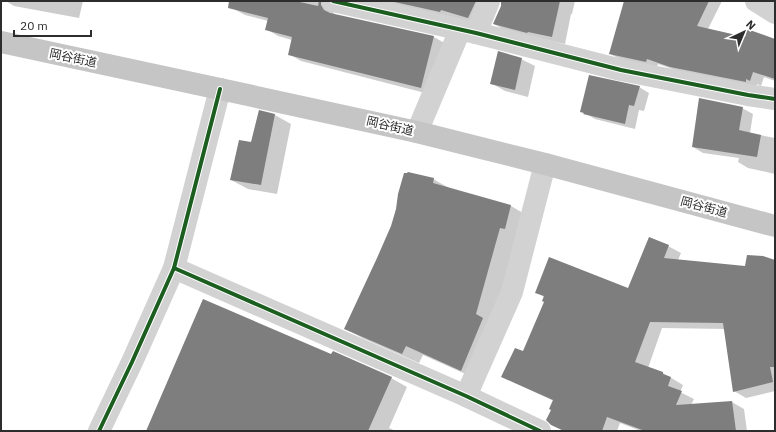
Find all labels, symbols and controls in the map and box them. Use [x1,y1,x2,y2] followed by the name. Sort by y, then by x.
[14,12,91,38] scale bar
[724,12,764,52] north arrow
[743,17,759,33] text: N
[20,18,48,33] text: 20 m
[48,45,98,70] street label: 岡谷街道
[365,113,415,138] street label: 岡谷街道
[679,193,729,220] street label: 岡谷街道

